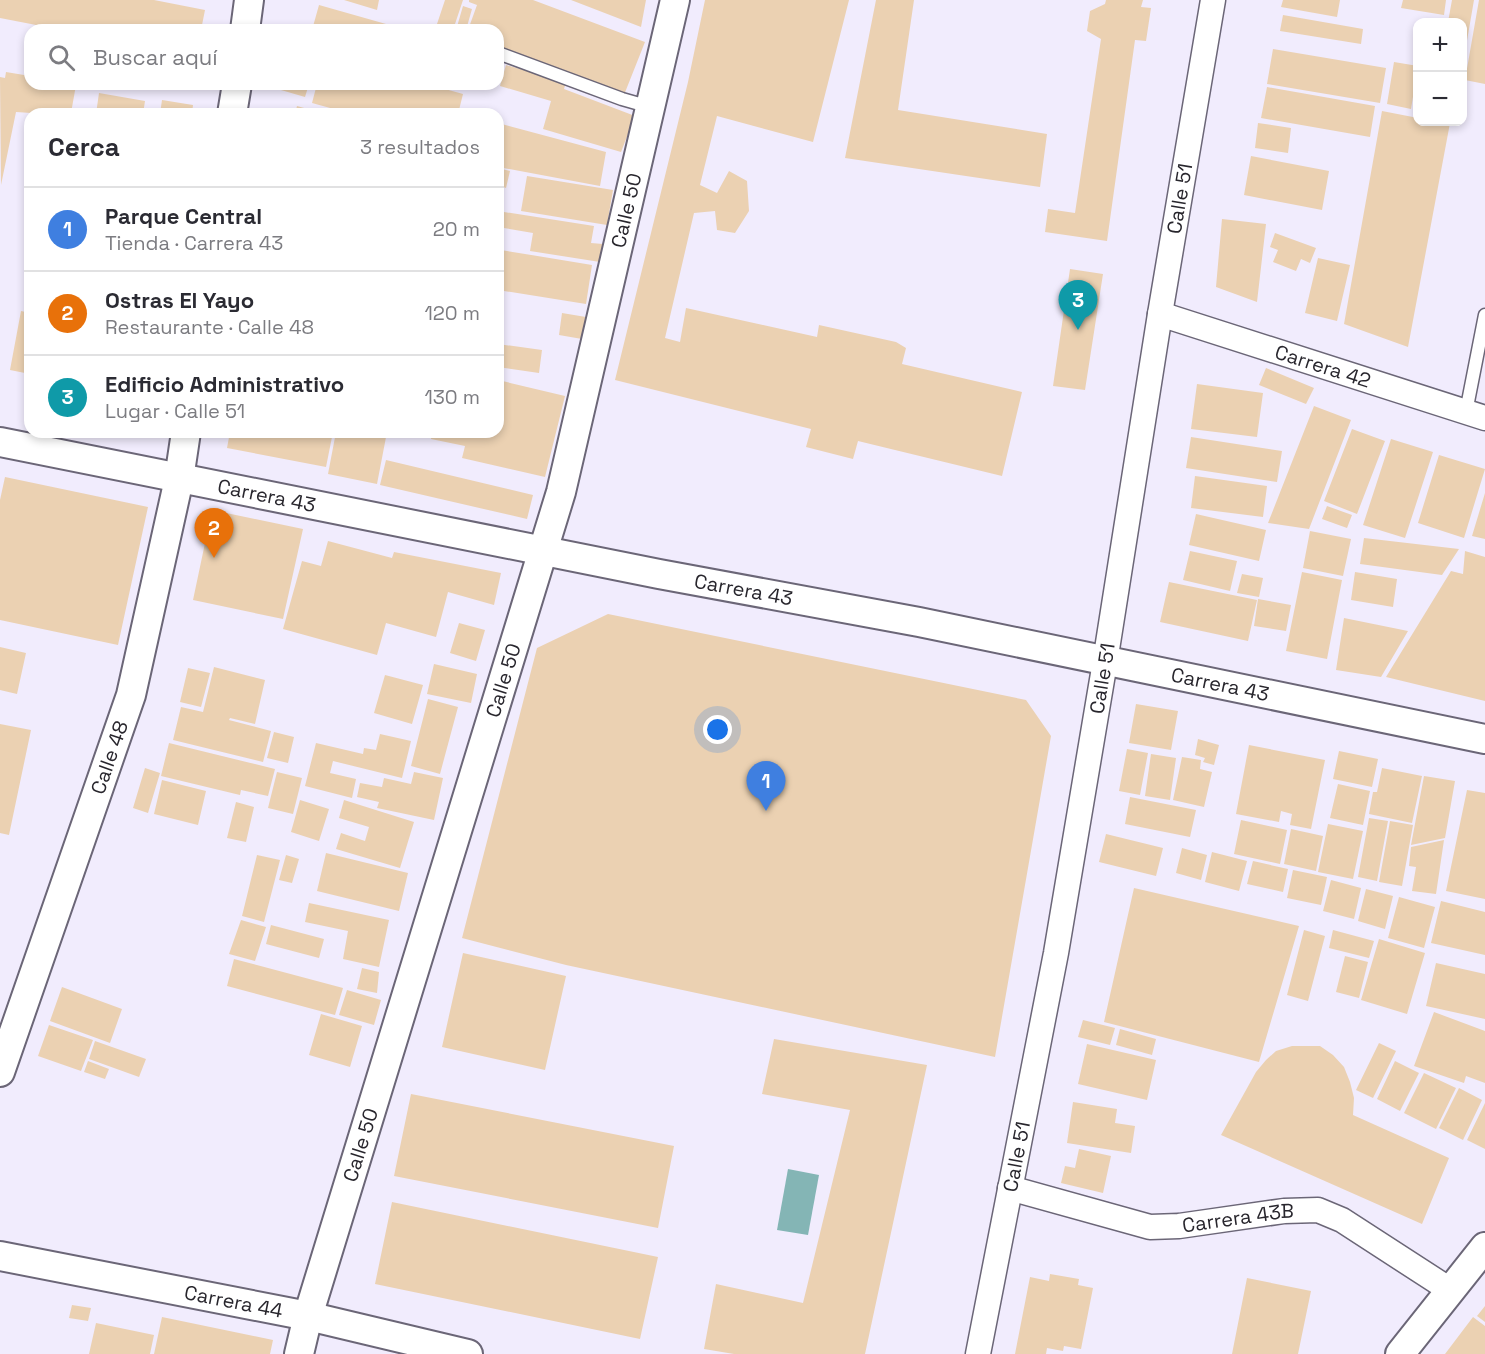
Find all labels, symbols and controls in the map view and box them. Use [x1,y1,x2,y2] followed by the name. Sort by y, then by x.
[1413,18,1467,126] map controls
[1413,18,1467,72] button: +
[24,24,504,90] search box
[45,41,78,74] icon: search
[93,43,218,71] text: Buscar aquí
[1413,72,1467,126] button: −
[48,130,120,164] text: Cerca
[360,134,480,160] text: 3 resultados
[1161,161,1198,236] street label: Calle 51
[605,171,647,250] street label: Calle 50
[105,202,262,230] text: Parque Central
[63,216,72,242] text: 1
[433,216,480,242] text: 20 m
[105,230,283,256] text: Tienda · Carrera 43
[1058,280,1098,330] pin: 3
[105,286,254,314] text: Ostras El Yayo
[62,300,73,326] text: 2
[424,300,480,326] text: 120 m
[105,314,314,340] text: Restaurante · Calle 48
[1272,339,1374,394] street label: Carrera 42
[105,370,344,398] text: Edificio Administrativo
[61,384,74,410] text: 3
[424,384,480,410] text: 130 m
[105,398,245,424] text: Lugar · Calle 51
[215,473,318,518] street label: Carrera 43
[194,508,234,558] pin: 2
[692,568,795,611] street label: Carrera 43
[480,640,527,720] street label: Calle 50
[1084,641,1121,716] street label: Calle 51
[1169,661,1271,707] street label: Carrera 43
[703,715,732,744] your location
[85,717,134,798] street label: Calle 48
[746,762,786,811] pin: 1
[337,1105,384,1185] street label: Calle 50
[997,1119,1036,1194] street label: Calle 51
[1180,1198,1294,1238] street label: Carrera 43B
[182,1279,285,1324] street label: Carrera 44

